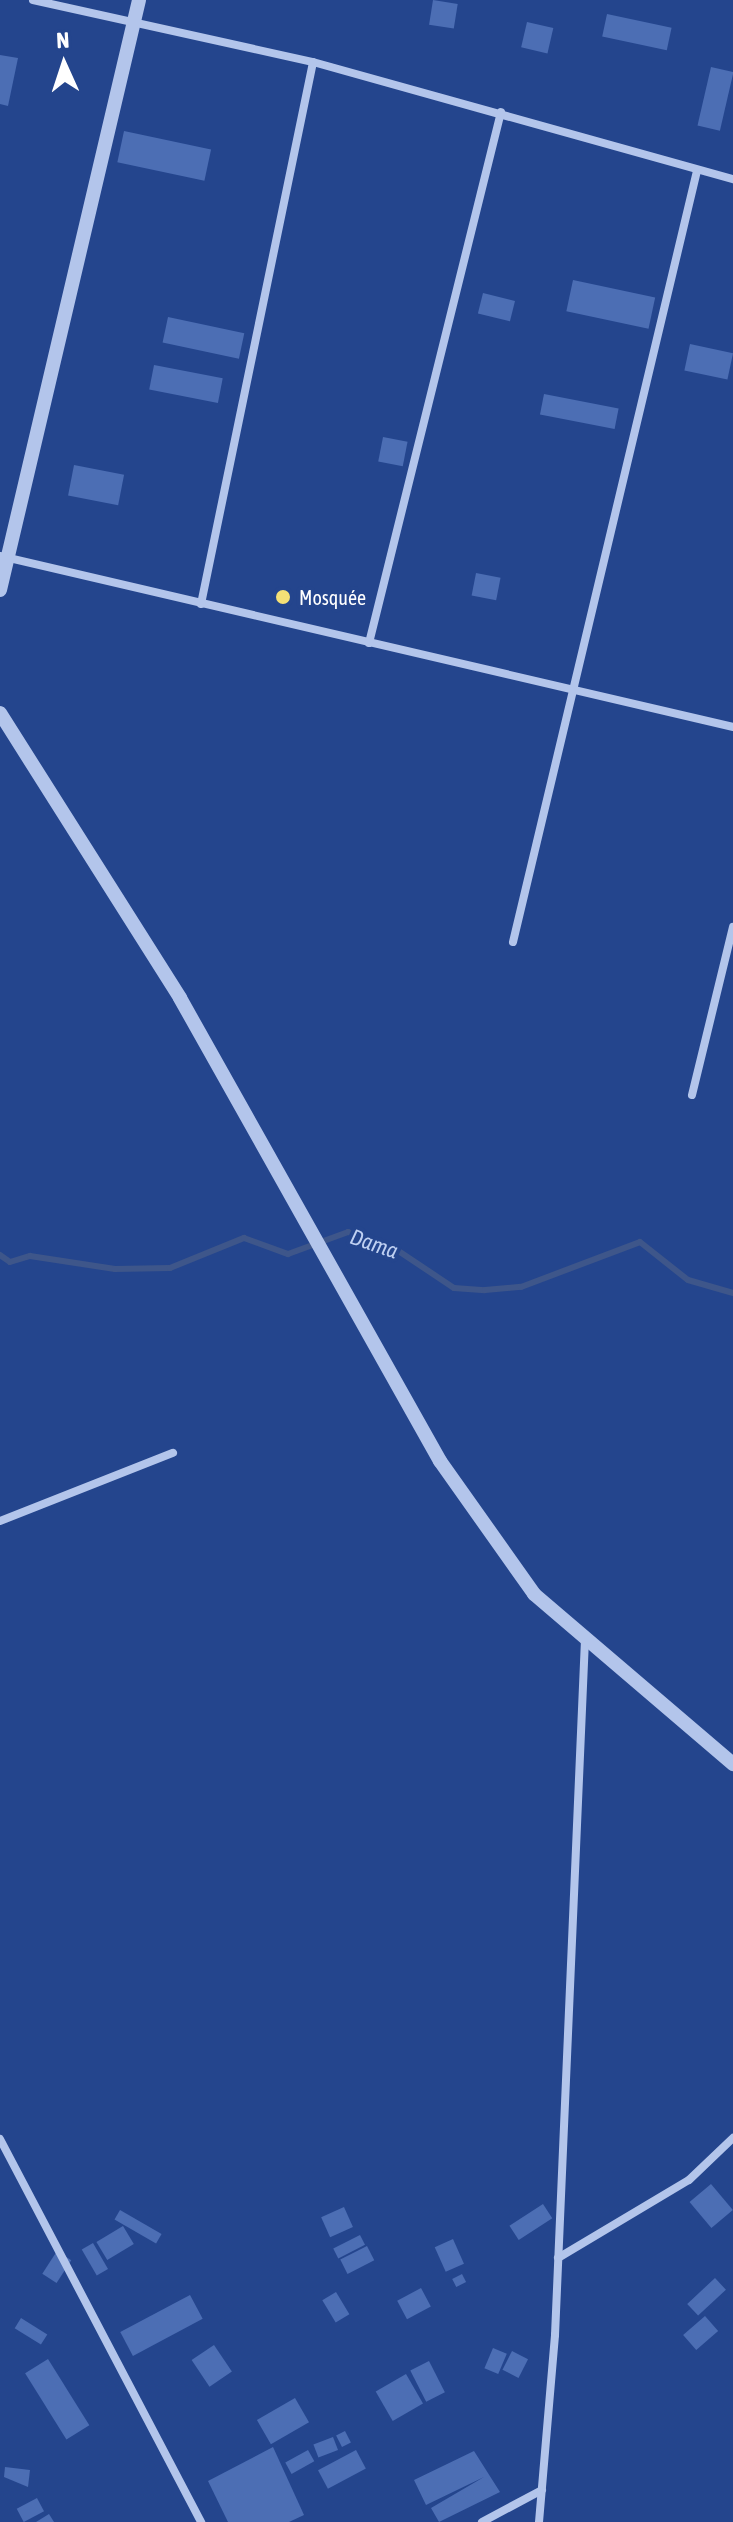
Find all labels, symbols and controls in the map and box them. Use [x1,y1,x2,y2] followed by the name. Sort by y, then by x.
[24,24,104,104] north arrow
[56,27,70,53] text: N
[299,585,366,609] place label: Mosquée
[274,588,292,606] marker: Mosquée
[347,1224,401,1264] water label: Dama

